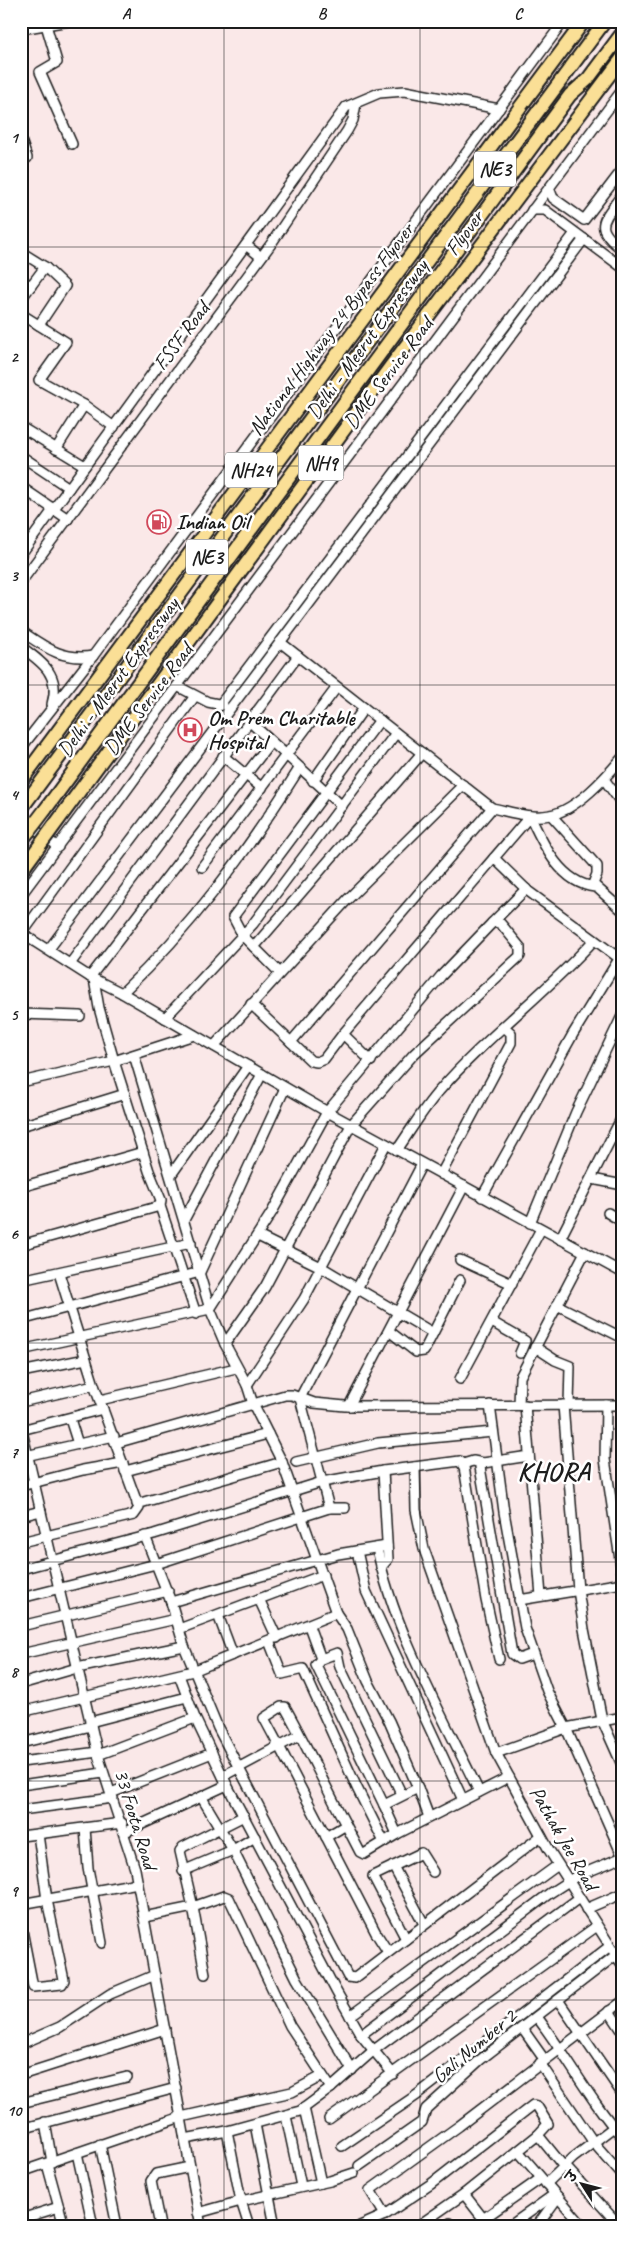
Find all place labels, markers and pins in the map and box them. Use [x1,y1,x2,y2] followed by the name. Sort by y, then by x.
[146,509,172,535] fuel station icon: Indian Oil
[176,509,253,535] place label: Indian Oil
[208,705,356,755] place label: Om Prem Charitable Hospital
[177,717,203,743] hospital icon: Om Prem Charitable Hospital

